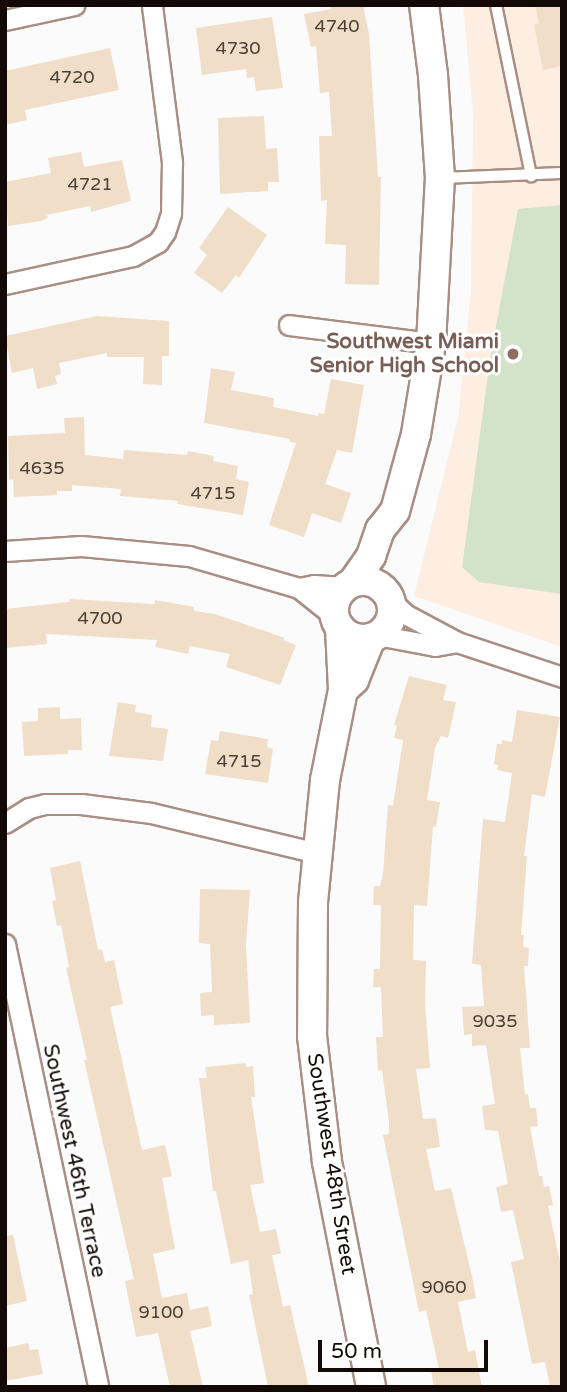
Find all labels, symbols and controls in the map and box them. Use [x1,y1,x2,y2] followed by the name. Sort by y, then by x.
[314,15,360,37] house number: 4740
[215,37,261,59] house number: 4730
[49,66,95,88] house number: 4720
[67,173,113,195] house number: 4721
[310,329,499,379] place label: Southwest Miami Senior High School
[505,346,521,362] marker: Southwest Miami Senior High School
[19,457,65,479] house number: 4635
[190,482,236,504] house number: 4715
[77,607,123,629] house number: 4700
[216,750,262,772] house number: 4715
[472,1010,518,1032] house number: 9035
[37,1042,111,1280] street label: Southwest 46th Terrace
[301,1052,361,1276] street label: Southwest 48th Street
[421,1276,467,1298] house number: 9060
[138,1301,184,1323] house number: 9100
[322,1326,492,1370] scale bar
[331,1339,382,1364] text: 50 m

